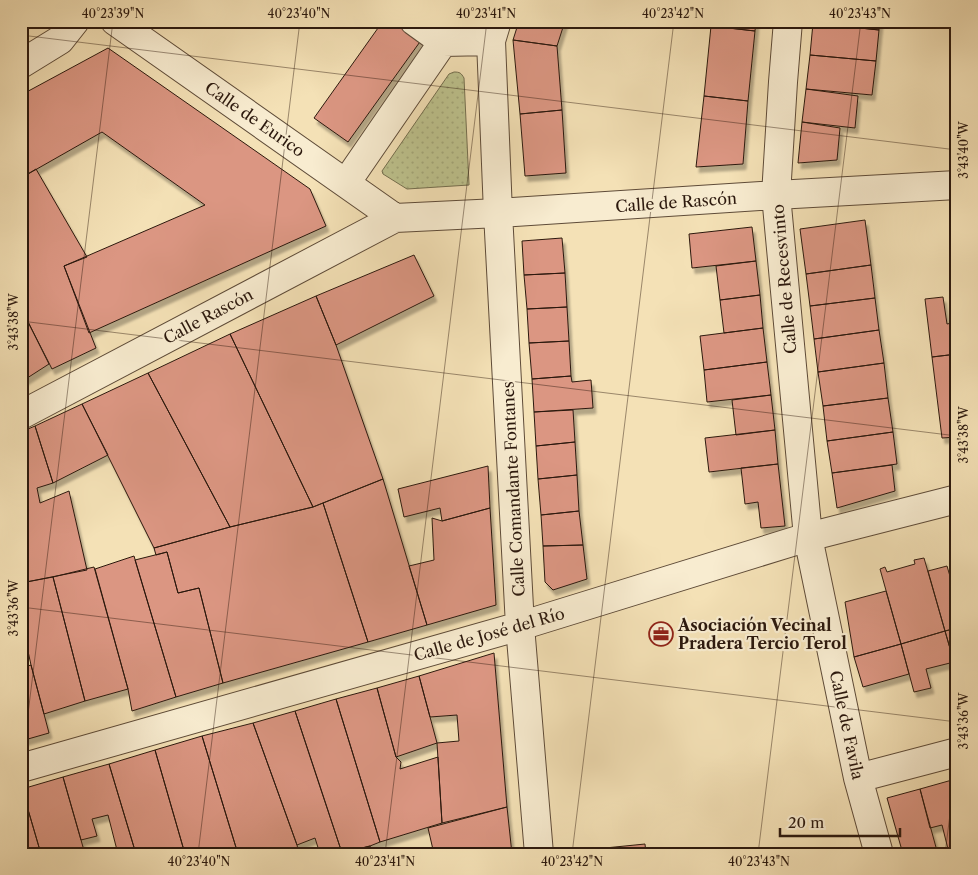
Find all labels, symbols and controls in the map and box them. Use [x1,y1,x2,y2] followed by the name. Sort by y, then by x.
[82,6,144,21] text: 40°23'39"N
[268,6,331,21] text: 40°23'40"N
[456,6,516,21] text: 40°23'41"N
[642,6,704,21] text: 40°23'42"N
[829,6,891,21] text: 40°23'43"N
[201,77,309,161] street label: Calle de Eurico
[956,120,971,179] text: 3°43'40"W
[615,188,737,216] street label: Calle de Rascón
[767,203,801,355] street label: Calle de Recesvinto
[160,284,256,348] street label: Calle Rascón
[6,293,21,351] text: 3°43'38"W
[497,381,529,597] street label: Calle Comandante Fontanes
[956,406,971,464] text: 3°43'38"W
[6,579,21,636] text: 3°43'36"W
[411,603,567,665] street label: Calle de José del Río
[677,615,847,653] place label: Asociación Vecinal Pradera Tercio Terol
[648,621,674,647] office icon: Asociación Vecinal Pradera Tercio Terol
[826,669,868,782] street label: Calle de Favila
[956,692,971,749] text: 3°43'36"W
[780,805,900,837] scale bar
[788,813,824,832] text: 20 m
[168,854,231,869] text: 40°23'40"N
[355,854,415,869] text: 40°23'41"N
[541,854,603,869] text: 40°23'42"N
[728,854,790,869] text: 40°23'43"N

